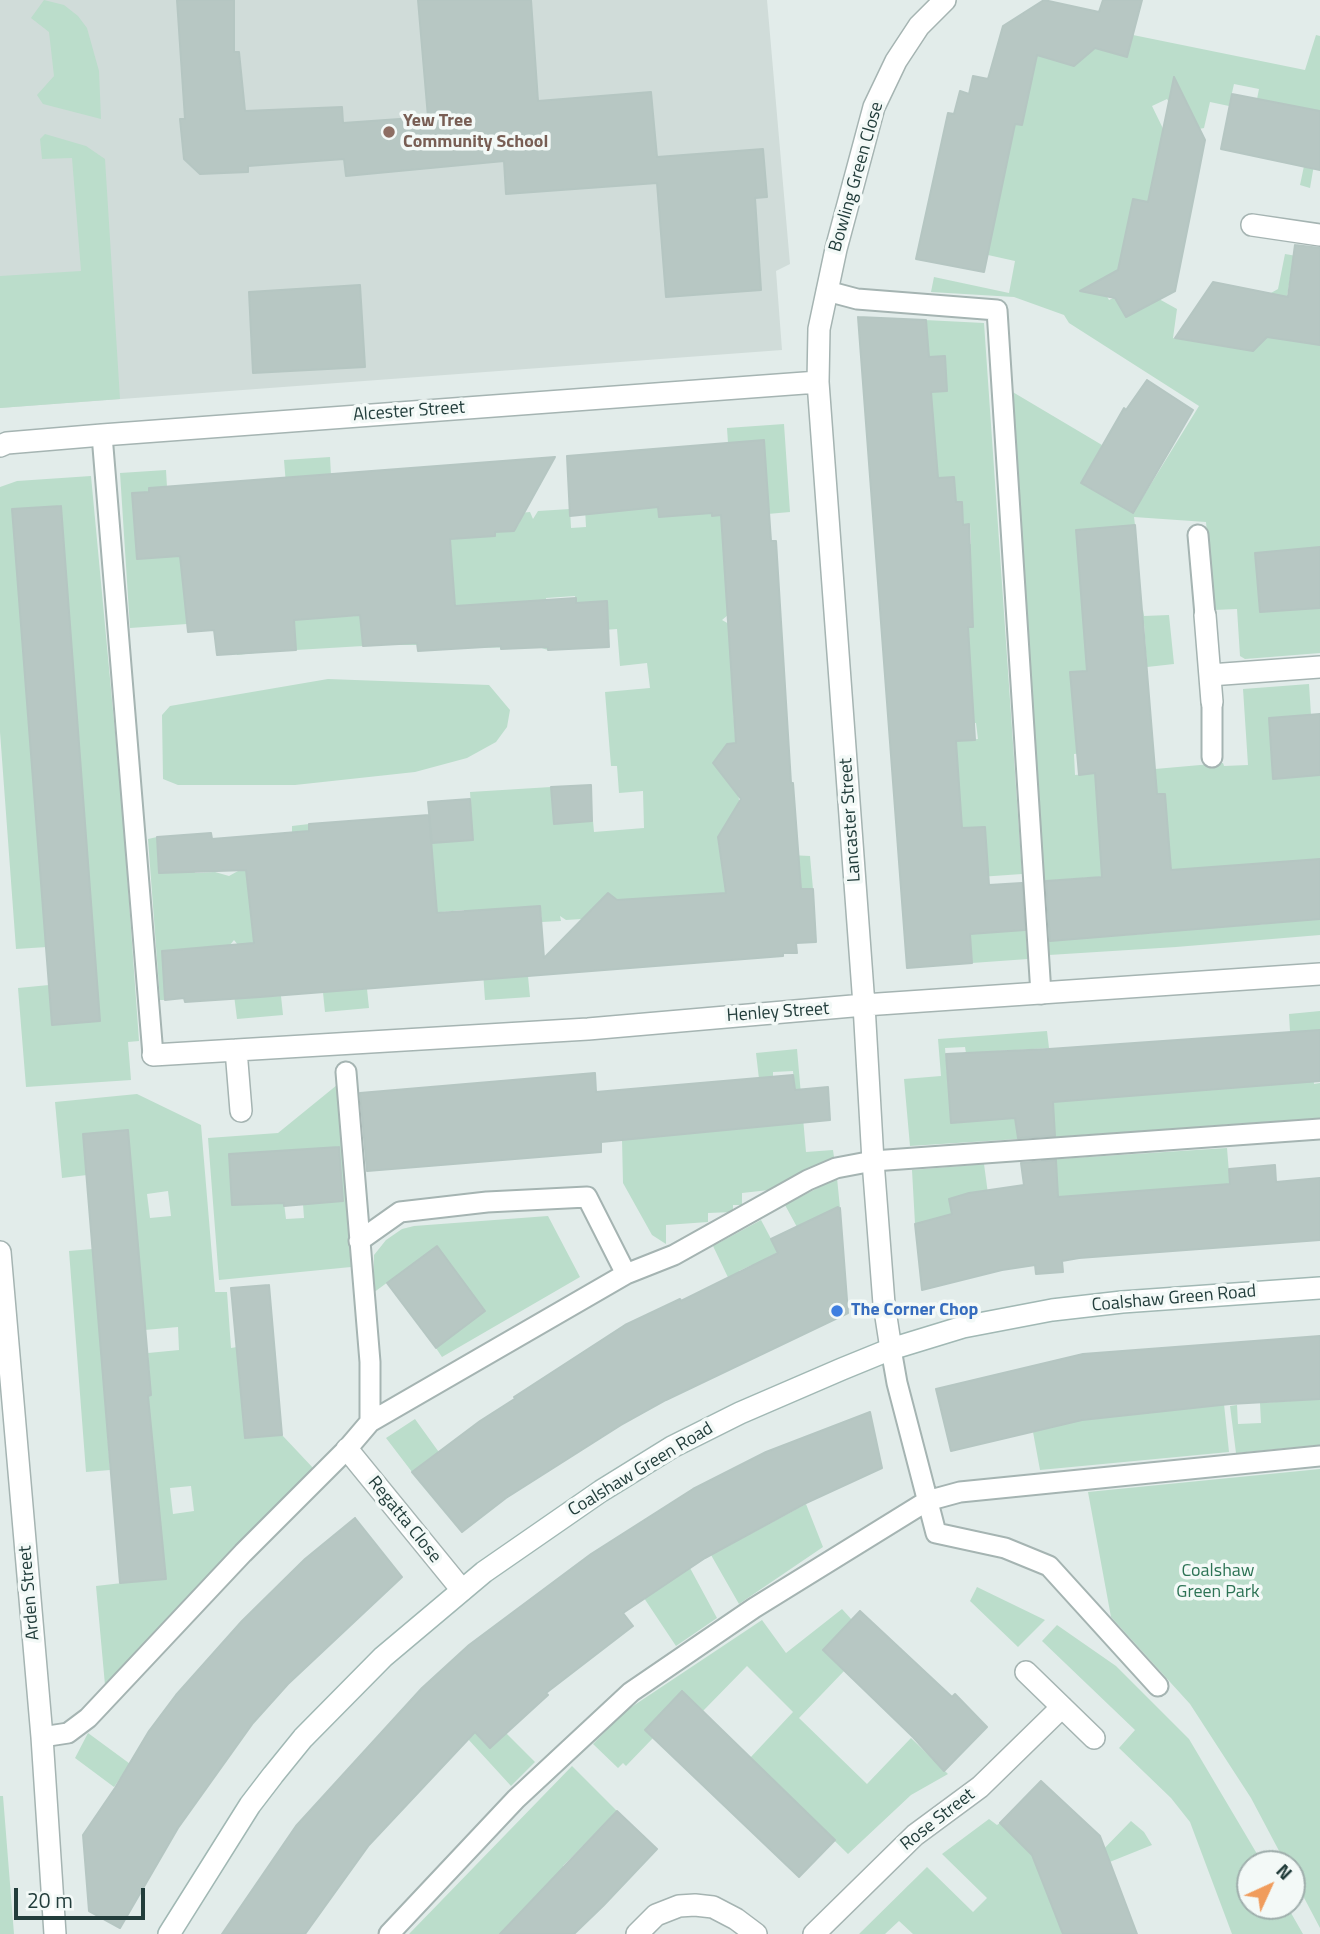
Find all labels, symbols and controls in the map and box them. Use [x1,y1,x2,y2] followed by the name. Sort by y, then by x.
[825,100,889,254] street label: Bowling Green Close
[403,111,548,154] place label: Yew Tree Community School
[381,124,397,140] marker: Yew Tree Community School
[352,397,466,427] street label: Alcester Street
[836,757,866,883] street label: Lancaster Street
[726,999,830,1027] street label: Henley Street
[1091,1281,1257,1317] street label: Coalshaw Green Road
[851,1300,978,1322] place label: The Corner Chop
[829,1303,845,1319] marker: The Corner Chop
[565,1418,717,1522] street label: Coalshaw Green Road
[363,1472,445,1568] street label: Regatta Close
[15,1545,45,1641] street label: Arden Street
[1176,1561,1260,1604] park label: Coalshaw Green Park
[897,1784,979,1856] street label: Rose Street
[1236,1850,1306,1920] north arrow
[1270,1856,1300,1886] text: N
[18,1874,149,1918] scale bar
[27,1884,73,1916] text: 20 m

